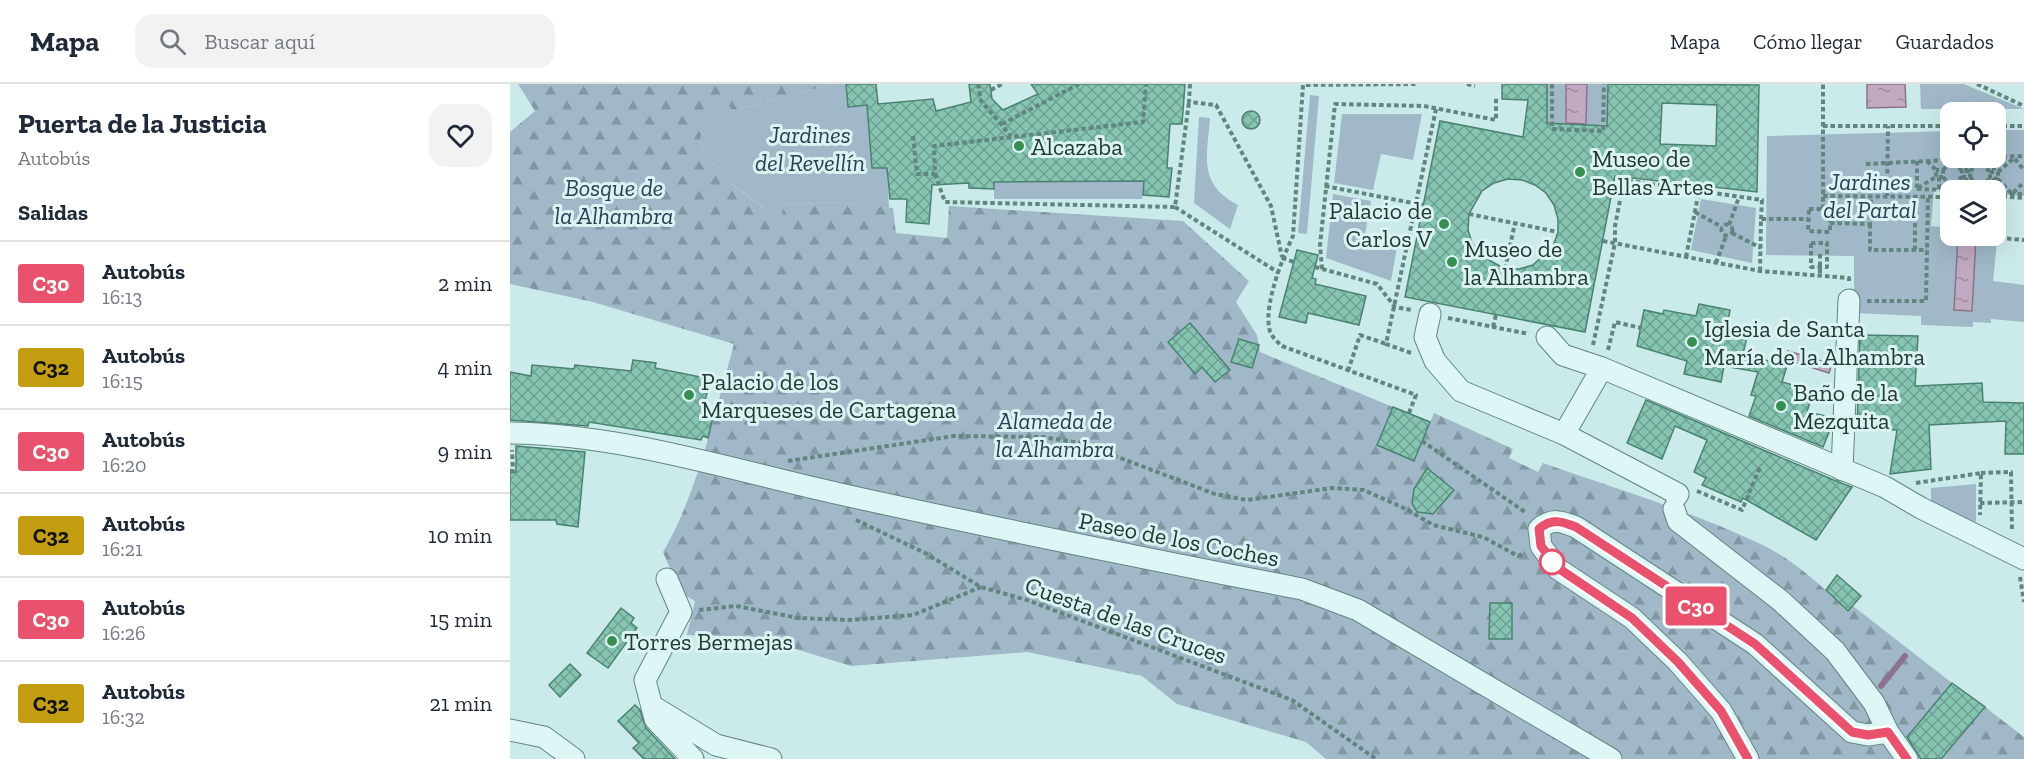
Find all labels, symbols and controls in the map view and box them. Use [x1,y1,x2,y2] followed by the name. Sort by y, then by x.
[135,14,555,68] search box
[30,25,99,58] text: Mapa
[156,25,189,58] icon: search
[204,28,315,55] text: Buscar aquí
[1670,29,1720,54] text: Mapa
[1753,29,1863,54] text: Cómo llegar
[1896,29,1994,54] text: Guardados
[1940,102,2006,246] map controls
[1940,102,2006,168] button: locate
[429,104,492,167] button: heart
[18,107,267,140] text: Puerta de la Justicia
[755,120,865,177] park label: Jardines del Revellín
[1031,132,1123,161] place label: Alcazaba
[1012,139,1026,153] marker: Alcazaba
[1592,144,1714,201] place label: Museo de Bellas Artes
[18,146,90,170] text: Autobús
[1573,165,1587,179] marker: Museo de Bellas Artes
[1823,167,1917,224] park label: Jardines del Partal
[555,173,673,230] park label: Bosque de la Alhambra
[1940,180,2006,246] button: layers
[1329,196,1432,253] place label: Palacio de Carlos V
[18,199,88,226] text: Salidas
[1437,217,1451,231] marker: Palacio de Carlos V
[1464,234,1589,291] place label: Museo de la Alhambra
[1445,255,1459,269] marker: Museo de la Alhambra
[102,258,185,285] text: Autobús
[438,270,492,297] text: 2 min
[33,271,69,296] text: C30
[102,285,142,309] text: 16:13
[1704,314,1926,371] place label: Iglesia de Santa María de la Alhambra
[1685,335,1699,349] marker: Iglesia de Santa María de la Alhambra
[102,342,185,369] text: Autobús
[437,354,492,381] text: 4 min
[33,355,69,380] text: C32
[701,367,957,424] place label: Palacio de los Marqueses de Cartagena
[102,369,143,393] text: 16:15
[1793,378,1899,435] place label: Baño de la Mezquita
[682,388,696,402] marker: Palacio de los Marqueses de Cartagena
[1774,399,1788,413] marker: Baño de la Mezquita
[996,406,1114,463] park label: Alameda de la Alhambra
[102,426,185,453] text: Autobús
[438,438,492,465] text: 9 min
[33,439,69,464] text: C30
[102,453,147,477] text: 16:20
[1076,505,1282,573] street label: Paseo de los Coches
[102,510,185,537] text: Autobús
[428,522,492,549] text: 10 min
[33,523,69,548] text: C32
[102,537,143,561] text: 16:21
[1539,549,1565,575] unlabelled marker
[1021,570,1231,670] street label: Cuesta de las Cruces
[1662,586,1730,626] line badge: C30
[102,594,185,621] text: Autobús
[1678,594,1714,619] text: C30
[430,606,492,633] text: 15 min
[33,607,69,632] text: C30
[102,621,146,645] text: 16:26
[624,627,793,656] place label: Torres Bermejas
[605,634,619,648] marker: Torres Bermejas
[102,678,185,705] text: Autobús
[429,690,492,717] text: 21 min
[33,691,69,716] text: C32
[102,705,145,729] text: 16:32

